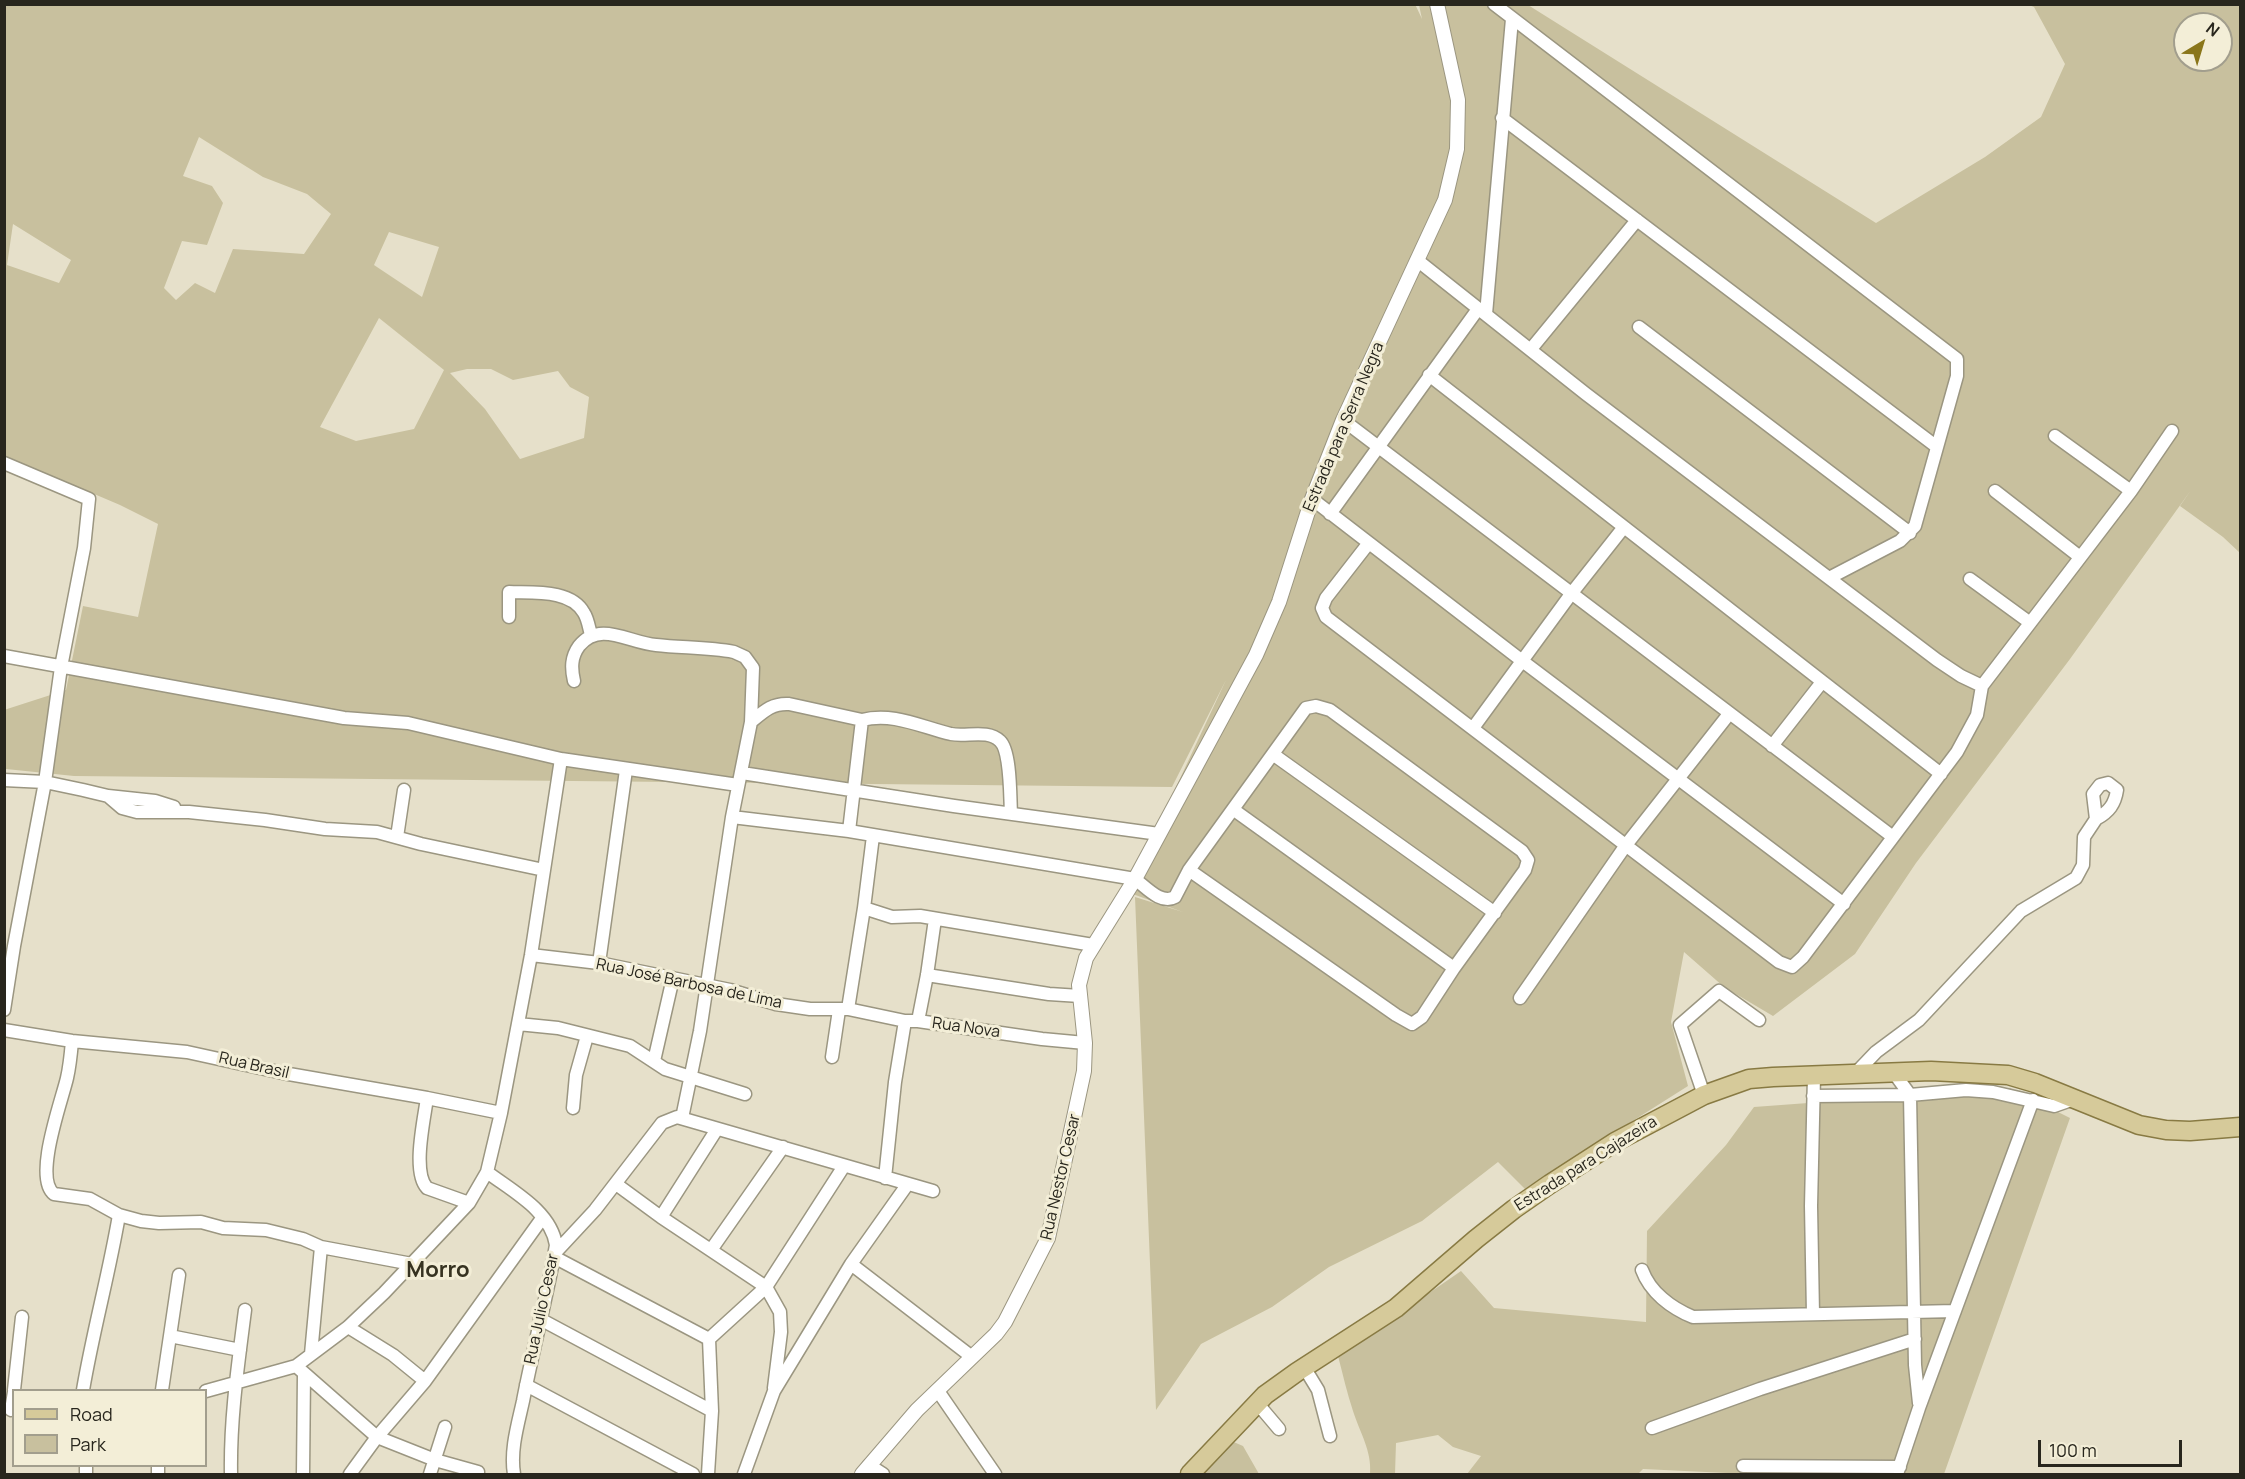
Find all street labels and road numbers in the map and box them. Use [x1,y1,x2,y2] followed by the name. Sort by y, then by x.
[1300,339,1388,515] street label: Estrada para Serra Negra
[594,955,784,1013] street label: Rua José Barbosa de Lima
[931,1014,1001,1042] street label: Rua Nova
[217,1049,291,1083] street label: Rua Brasil
[1037,1112,1085,1242] street label: Rua Nestor Cesar
[1511,1112,1661,1216] street label: Estrada para Cajazeira
[521,1252,563,1366] street label: Rua Julio Cesar

